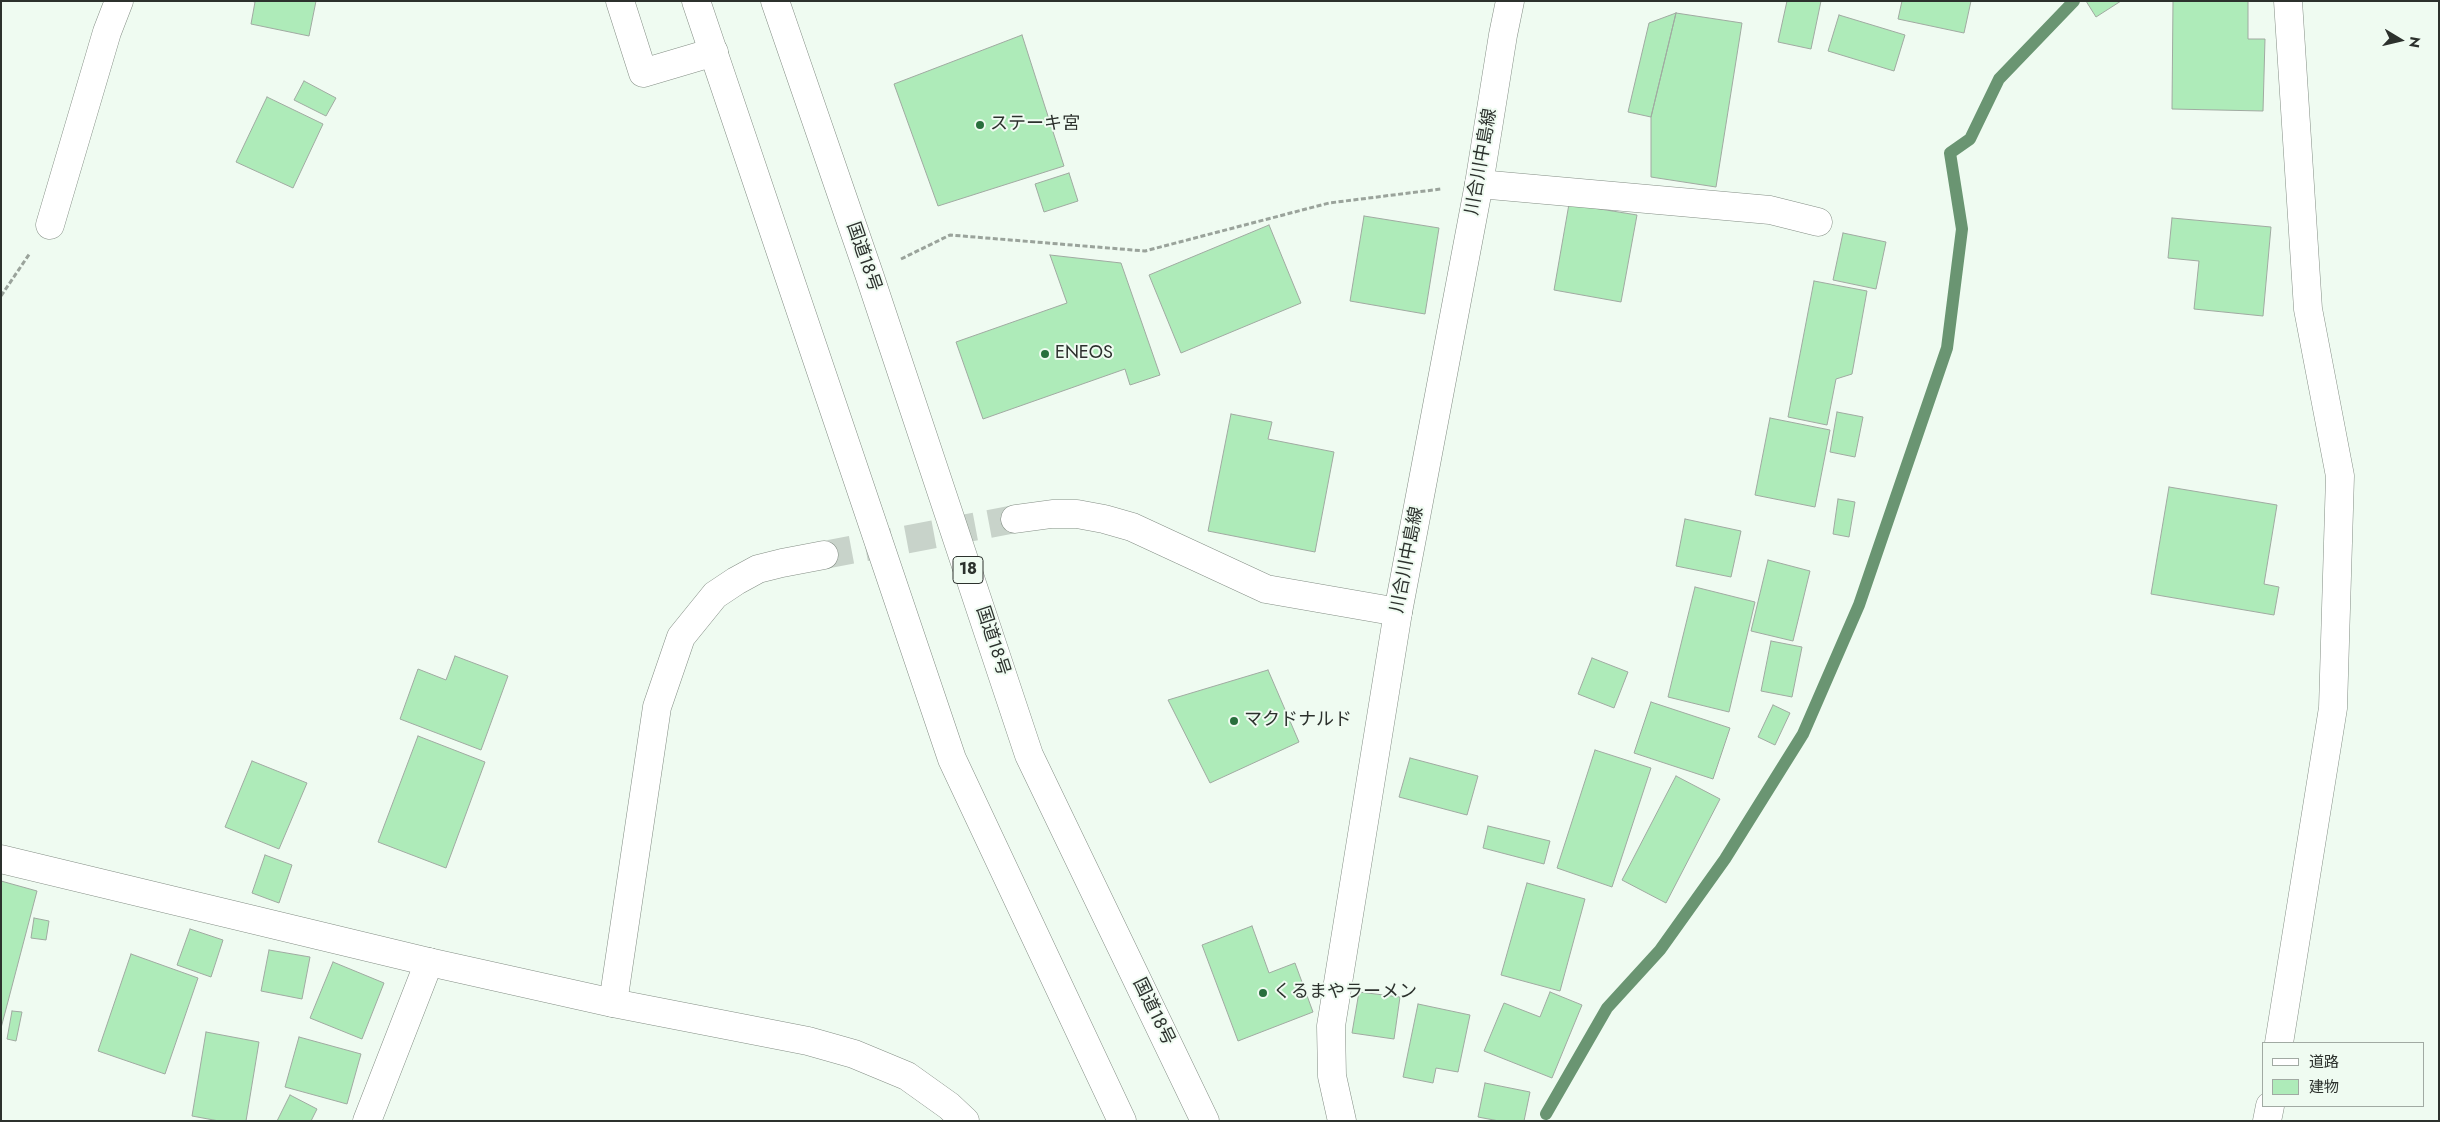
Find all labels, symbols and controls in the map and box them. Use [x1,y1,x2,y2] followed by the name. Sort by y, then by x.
[2375,15,2425,65] north arrow
[2404,35,2426,49] text: N
[1462,107,1502,217] street label: 川合川中島線
[990,114,1080,136] place label: ステーキ宮
[974,119,986,131] marker: ステーキ宮
[841,219,885,295] street label: 国道18号
[1055,343,1113,365] place label: ENEOS
[1039,348,1051,360] marker: ENEOS
[1387,505,1429,615] street label: 川合川中島線
[953,556,983,584] road number: 18
[971,603,1013,679] street label: 国道18号
[1244,710,1352,732] place label: マクドナルド
[1228,715,1240,727] marker: マクドナルド
[1128,975,1178,1049] street label: 国道18号
[1273,982,1417,1004] place label: くるまやラーメン
[1257,987,1269,999] marker: くるまやラーメン
[2262,1042,2425,1107] legend
[2309,1051,2339,1073] text: 道路
[2309,1076,2339,1098] text: 建物

